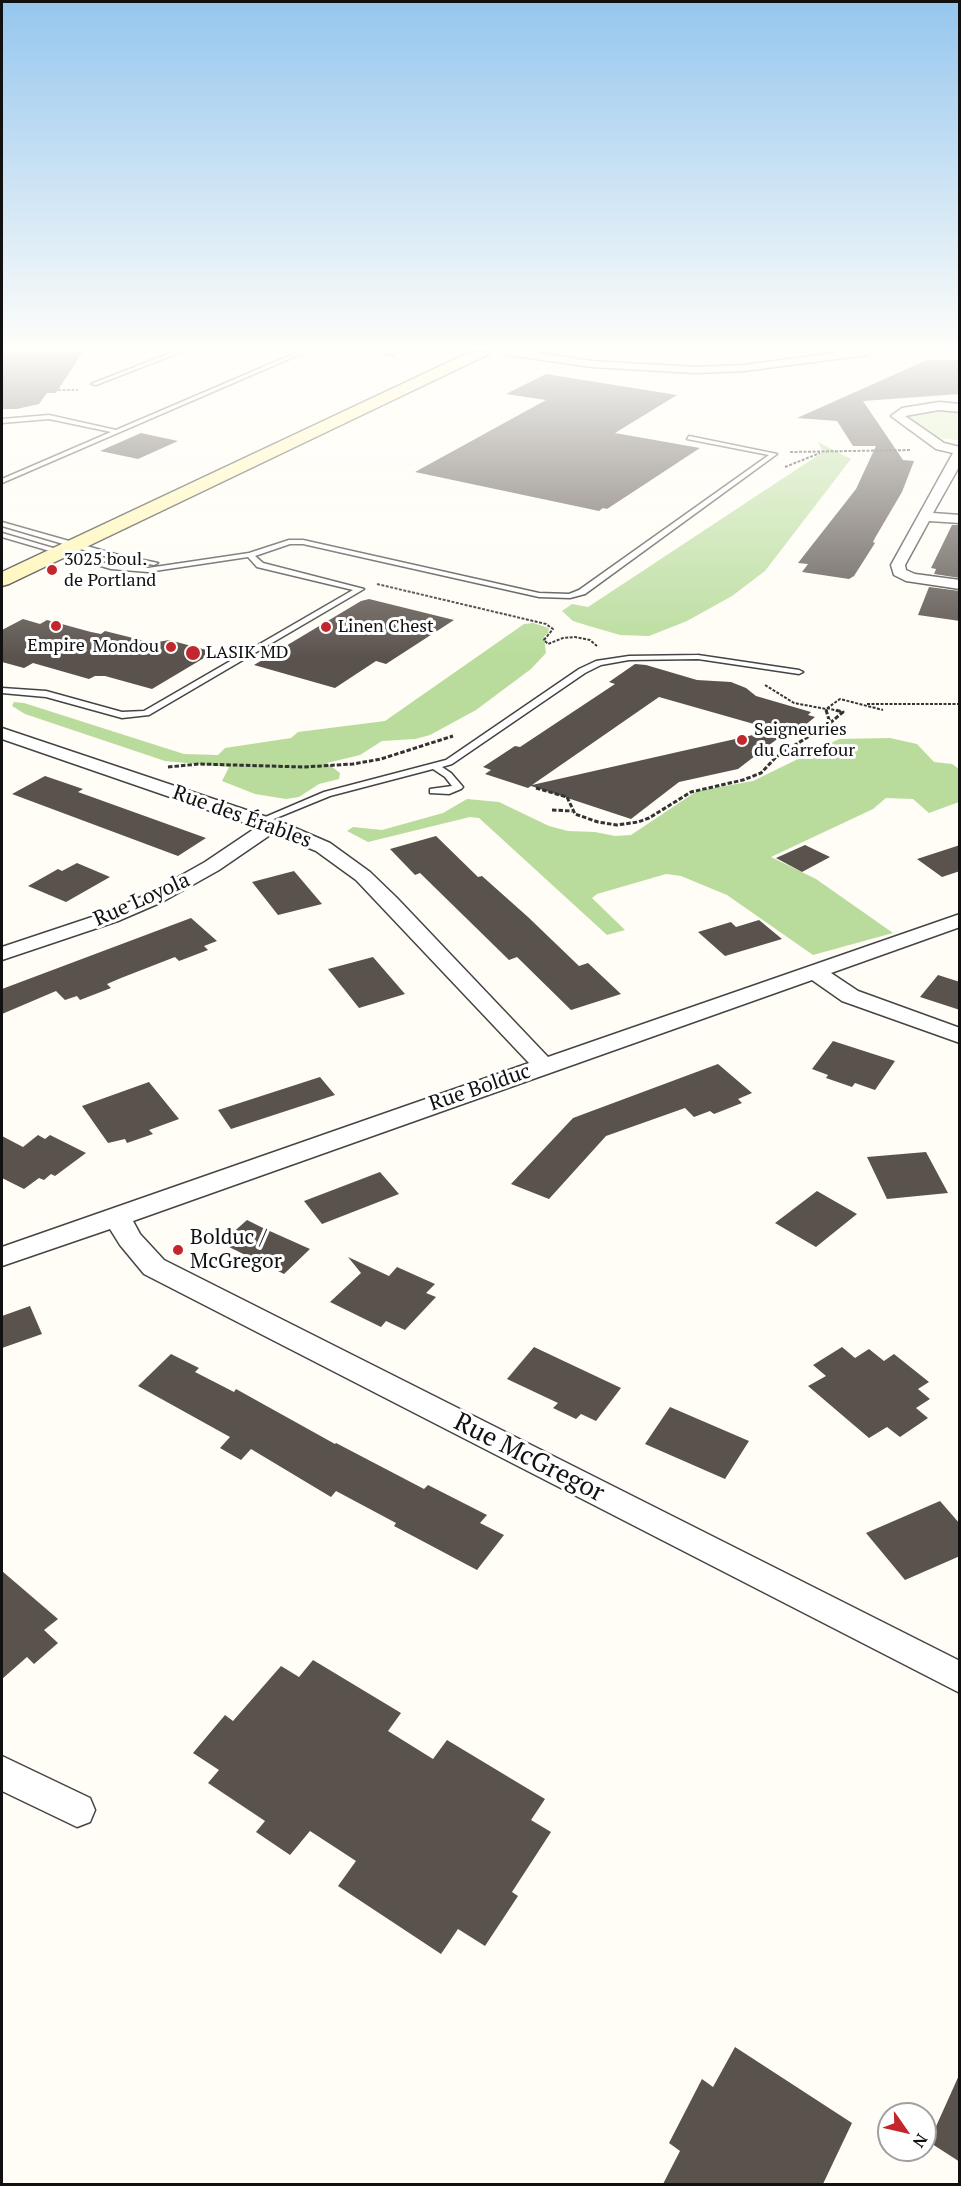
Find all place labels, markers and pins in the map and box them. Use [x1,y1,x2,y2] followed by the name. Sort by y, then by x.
[64,549,156,592] place label: 3025 boul. de Portland
[45,563,59,577] marker: 3025 boul. de Portland
[338,616,434,638] place label: Linen Chest
[49,619,63,633] marker: Empire
[319,620,333,634] marker: Linen Chest
[27,635,85,657] place label: Empire
[92,636,159,658] place label: Mondou
[164,640,178,654] marker: Mondou
[206,642,289,664] place label: LASIK MD
[184,644,202,662] marker: LASIK MD
[754,719,855,762] place label: Seigneuries du Carrefour
[735,733,749,747] marker: Seigneuries du Carrefour
[190,1225,282,1275] place label: Bolduc / McGregor
[171,1243,185,1257] marker: Bolduc / McGregor

